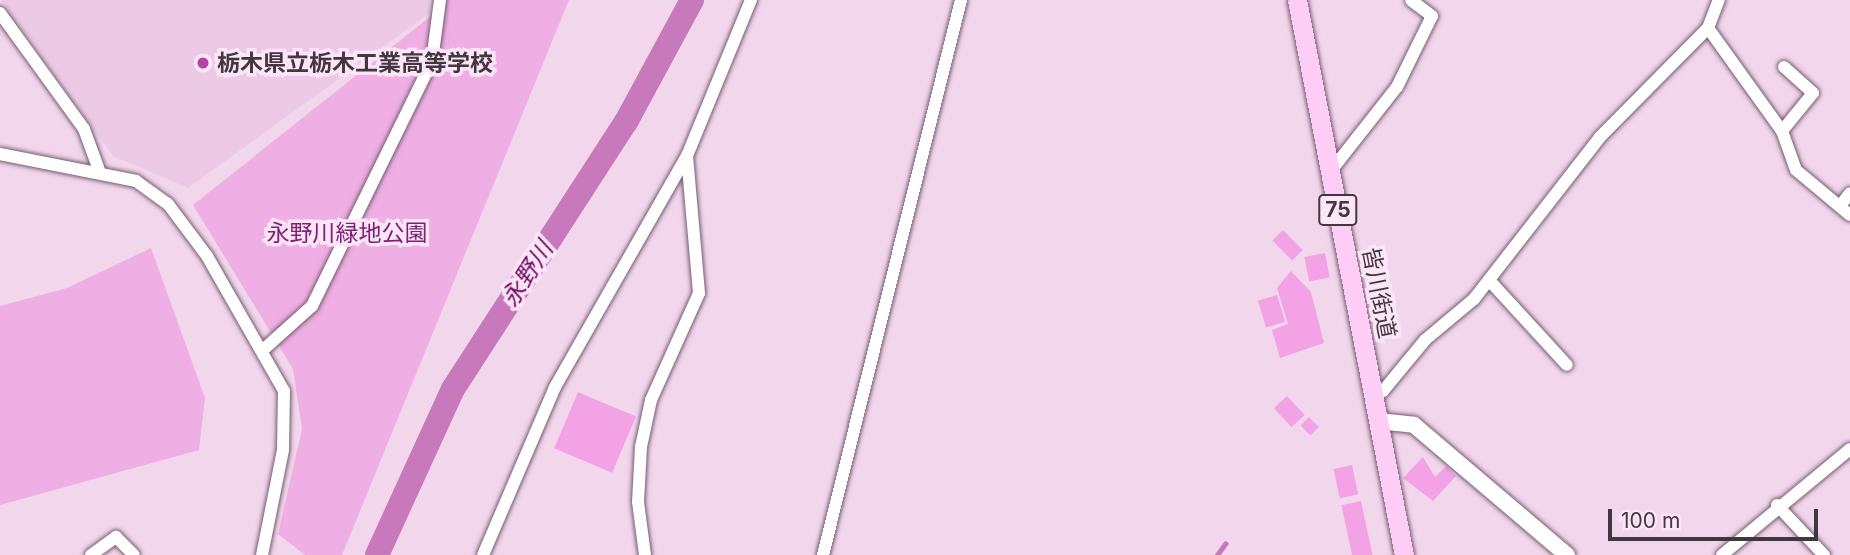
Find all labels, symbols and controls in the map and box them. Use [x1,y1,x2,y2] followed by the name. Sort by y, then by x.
[217,49,493,77] place label: 栃木県立栃木工業高等学校
[195,55,211,71] marker: 栃木県立栃木工業高等学校
[1317,192,1359,228] road number: 75
[267,219,427,247] park label: 永野川緑地公園
[495,236,559,312] water label: 永野川
[1357,245,1401,341] street label: 皆川街道
[1612,496,1822,540] scale bar
[1621,508,1680,533] text: 100 m

